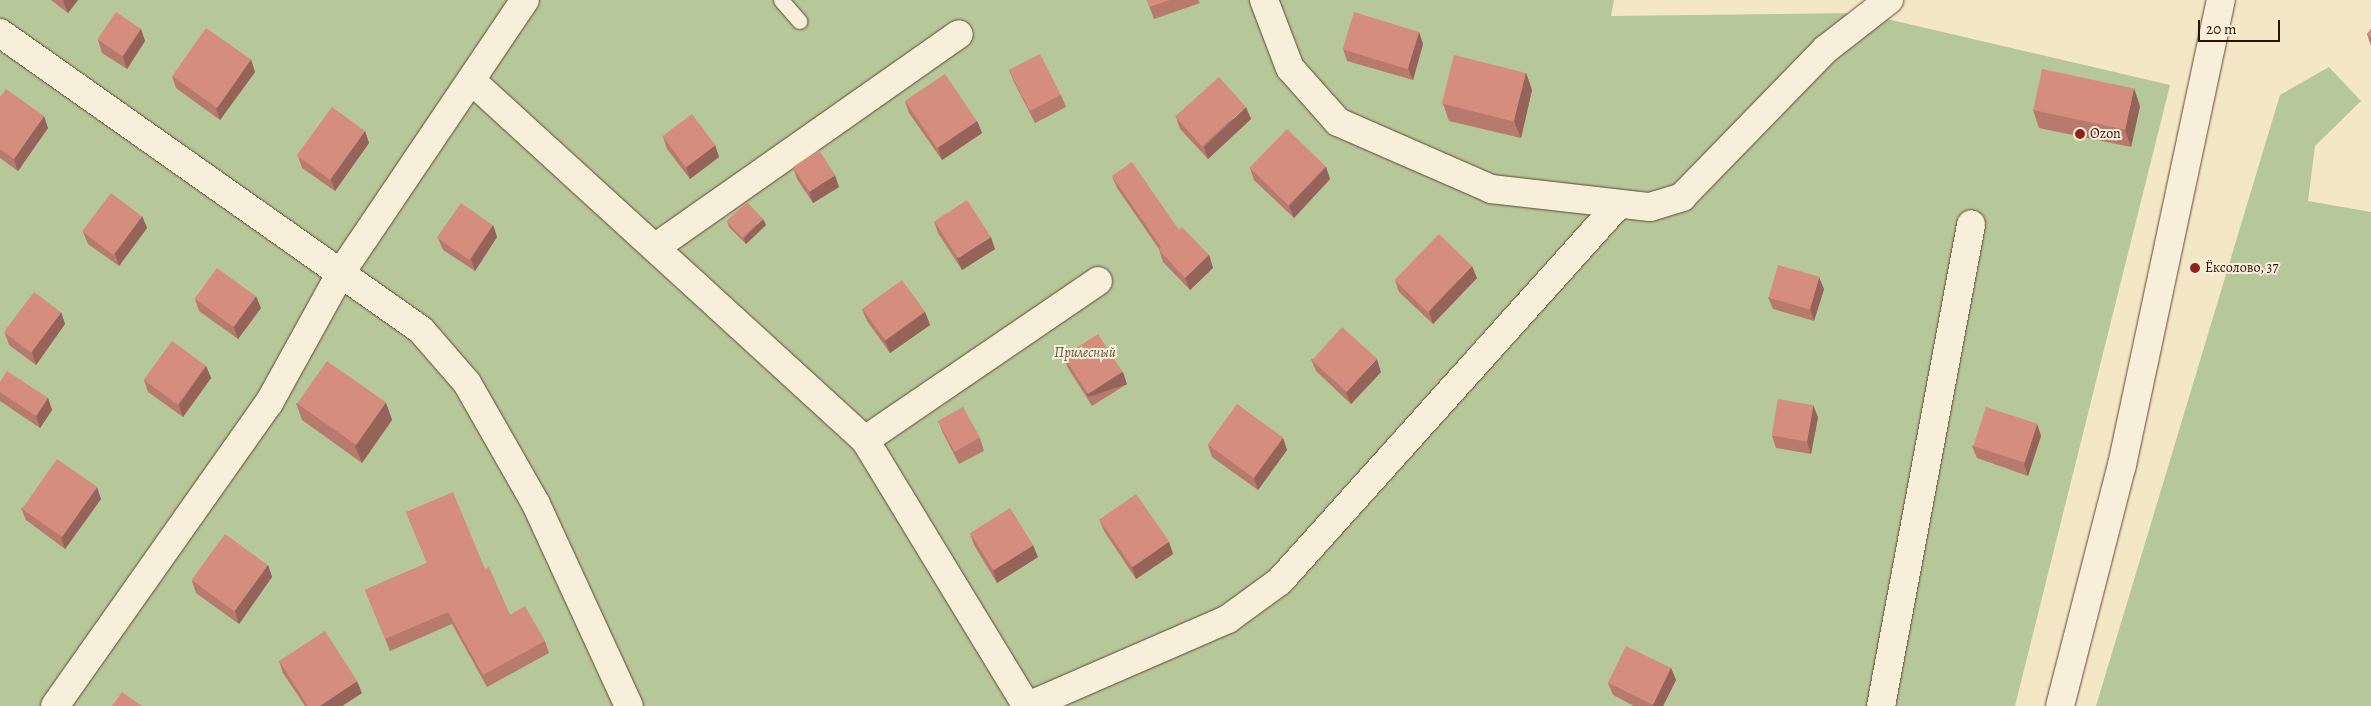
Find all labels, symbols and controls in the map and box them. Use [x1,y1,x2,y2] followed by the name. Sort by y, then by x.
[2201,10,2284,42] scale bar
[2206,19,2237,39] text: 20 m
[2090,126,2121,142] place label: Ozon
[2074,128,2086,140] marker: Ozon
[2205,260,2279,276] place label: Ёксолово, 37
[2189,262,2201,274] marker: Ёксолово, 37
[1054,345,1116,361] park label: Прилесный

